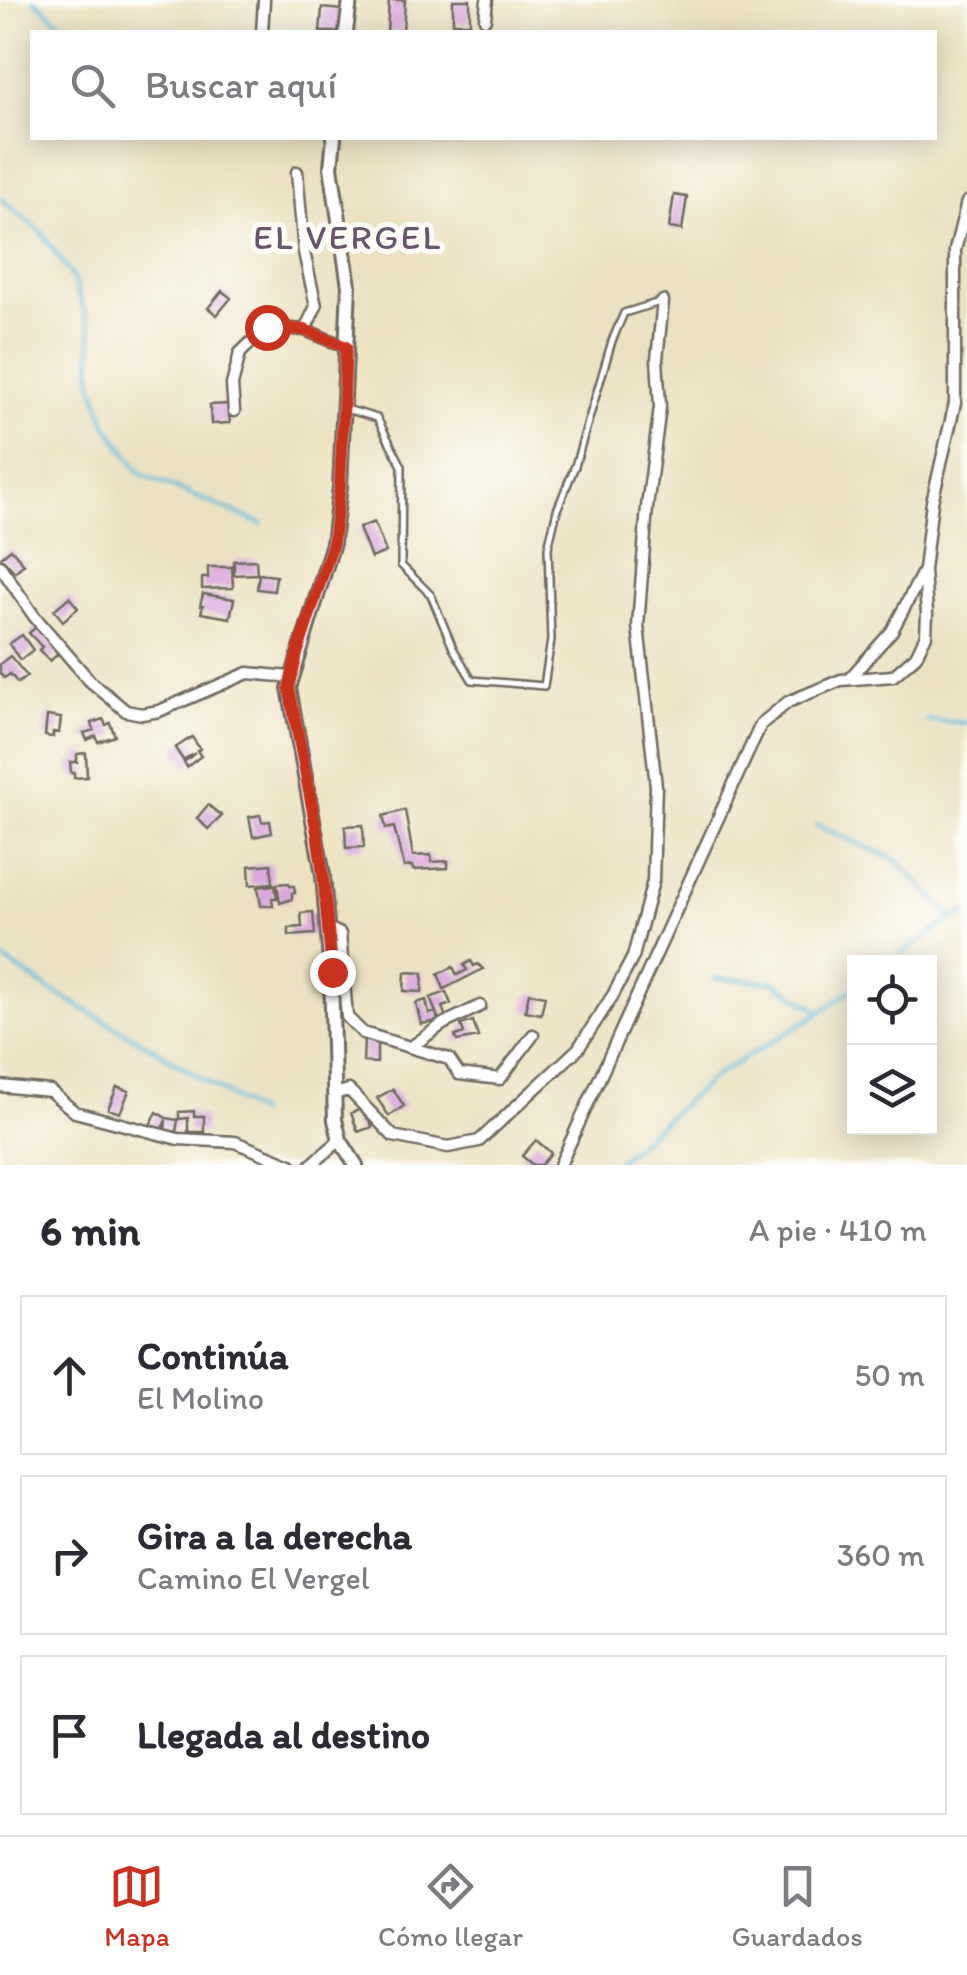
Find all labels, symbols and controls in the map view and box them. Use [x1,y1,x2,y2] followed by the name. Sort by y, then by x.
[30,30,937,140] search box
[65,58,120,113] icon: search
[145,62,337,108] text: Buscar aquí
[253,216,443,258] district label: EL VERGEL
[245,305,291,351] route start
[310,950,356,996] route end
[847,955,937,1135] map controls
[847,955,937,1045] button: locate
[847,1045,937,1135] button: layers
[40,1205,140,1256] text: 6 min
[749,1211,927,1249] text: A pie · 410 m
[137,1333,289,1379] text: Continúa
[42,1348,97,1403] icon: ahead
[854,1356,925,1394] text: 50 m
[137,1379,264,1417] text: El Molino
[137,1513,412,1559] text: Gira a la derecha
[42,1528,97,1583] icon: right
[837,1536,925,1574] text: 360 m
[137,1559,370,1597] text: Camino El Vergel
[42,1708,97,1763] icon: arrive
[137,1712,430,1758] text: Llegada al destino
[104,1859,169,1953] tab: Mapa
[378,1859,523,1953] tab: Cómo llegar
[731,1859,863,1953] tab: Guardados

